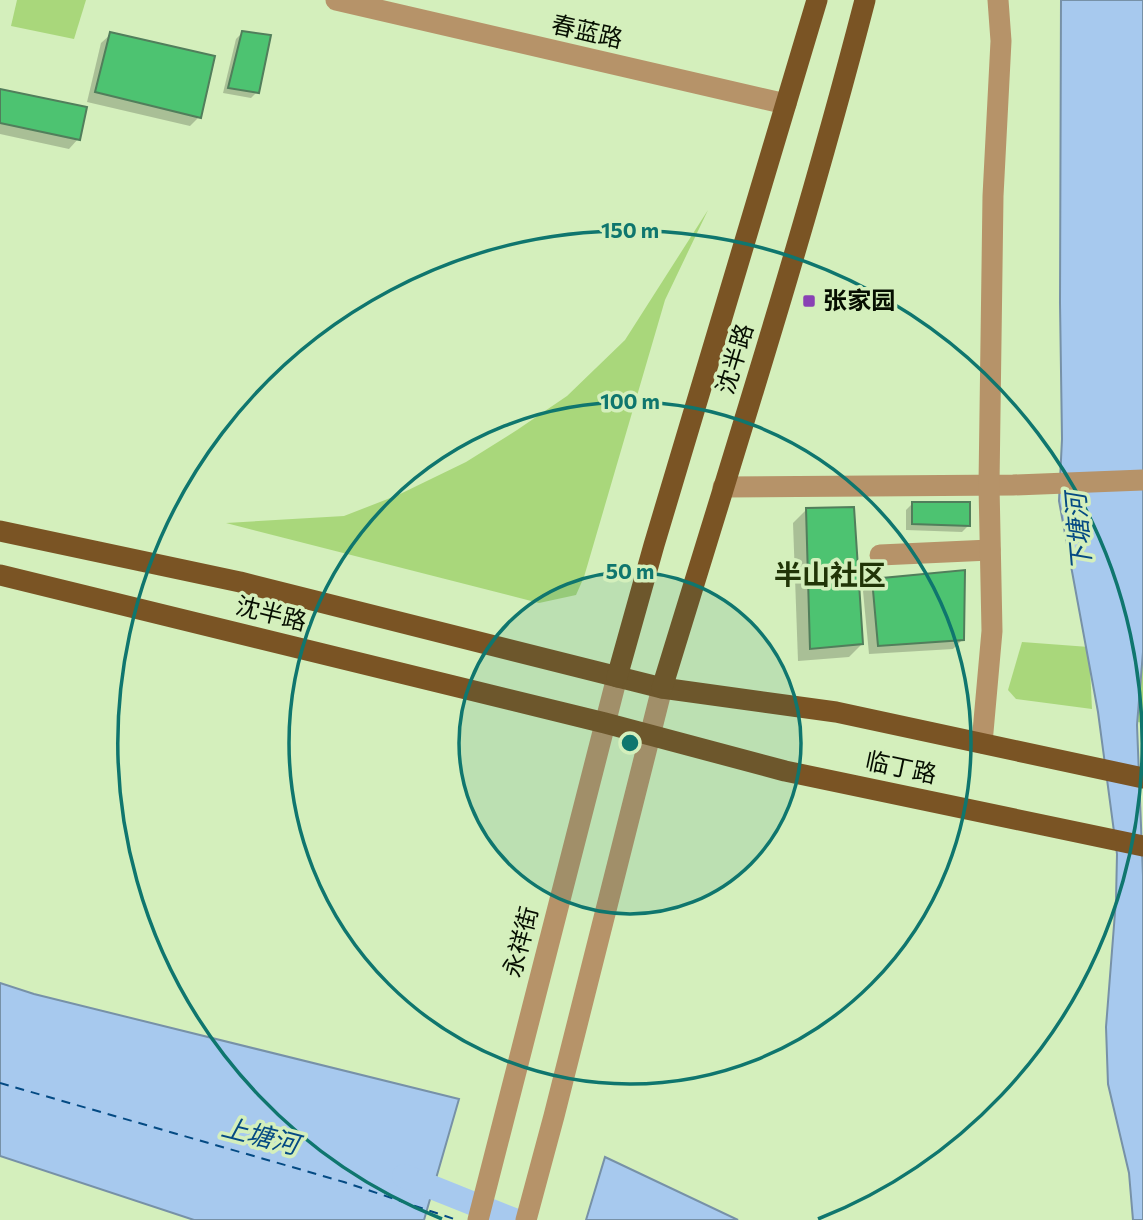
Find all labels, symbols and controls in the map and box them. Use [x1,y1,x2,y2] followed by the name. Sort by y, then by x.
[549,8,626,53] street label: 春蓝路
[601,217,659,242] text: 150 m
[823,285,895,314] place label: 张家园
[801,293,817,309] marker: 张家园
[709,320,758,397] street label: 沈半路
[600,388,660,413] text: 100 m
[1058,487,1096,572] water label: 下塘河
[774,557,886,591] district label: 半山社区
[606,558,654,583] text: 50 m
[233,590,310,635] street label: 沈半路
[618,731,642,755] centre of rings
[863,745,940,788] street label: 临丁路
[496,903,543,980] street label: 永祥街
[219,1110,307,1160] water label: 上塘河

